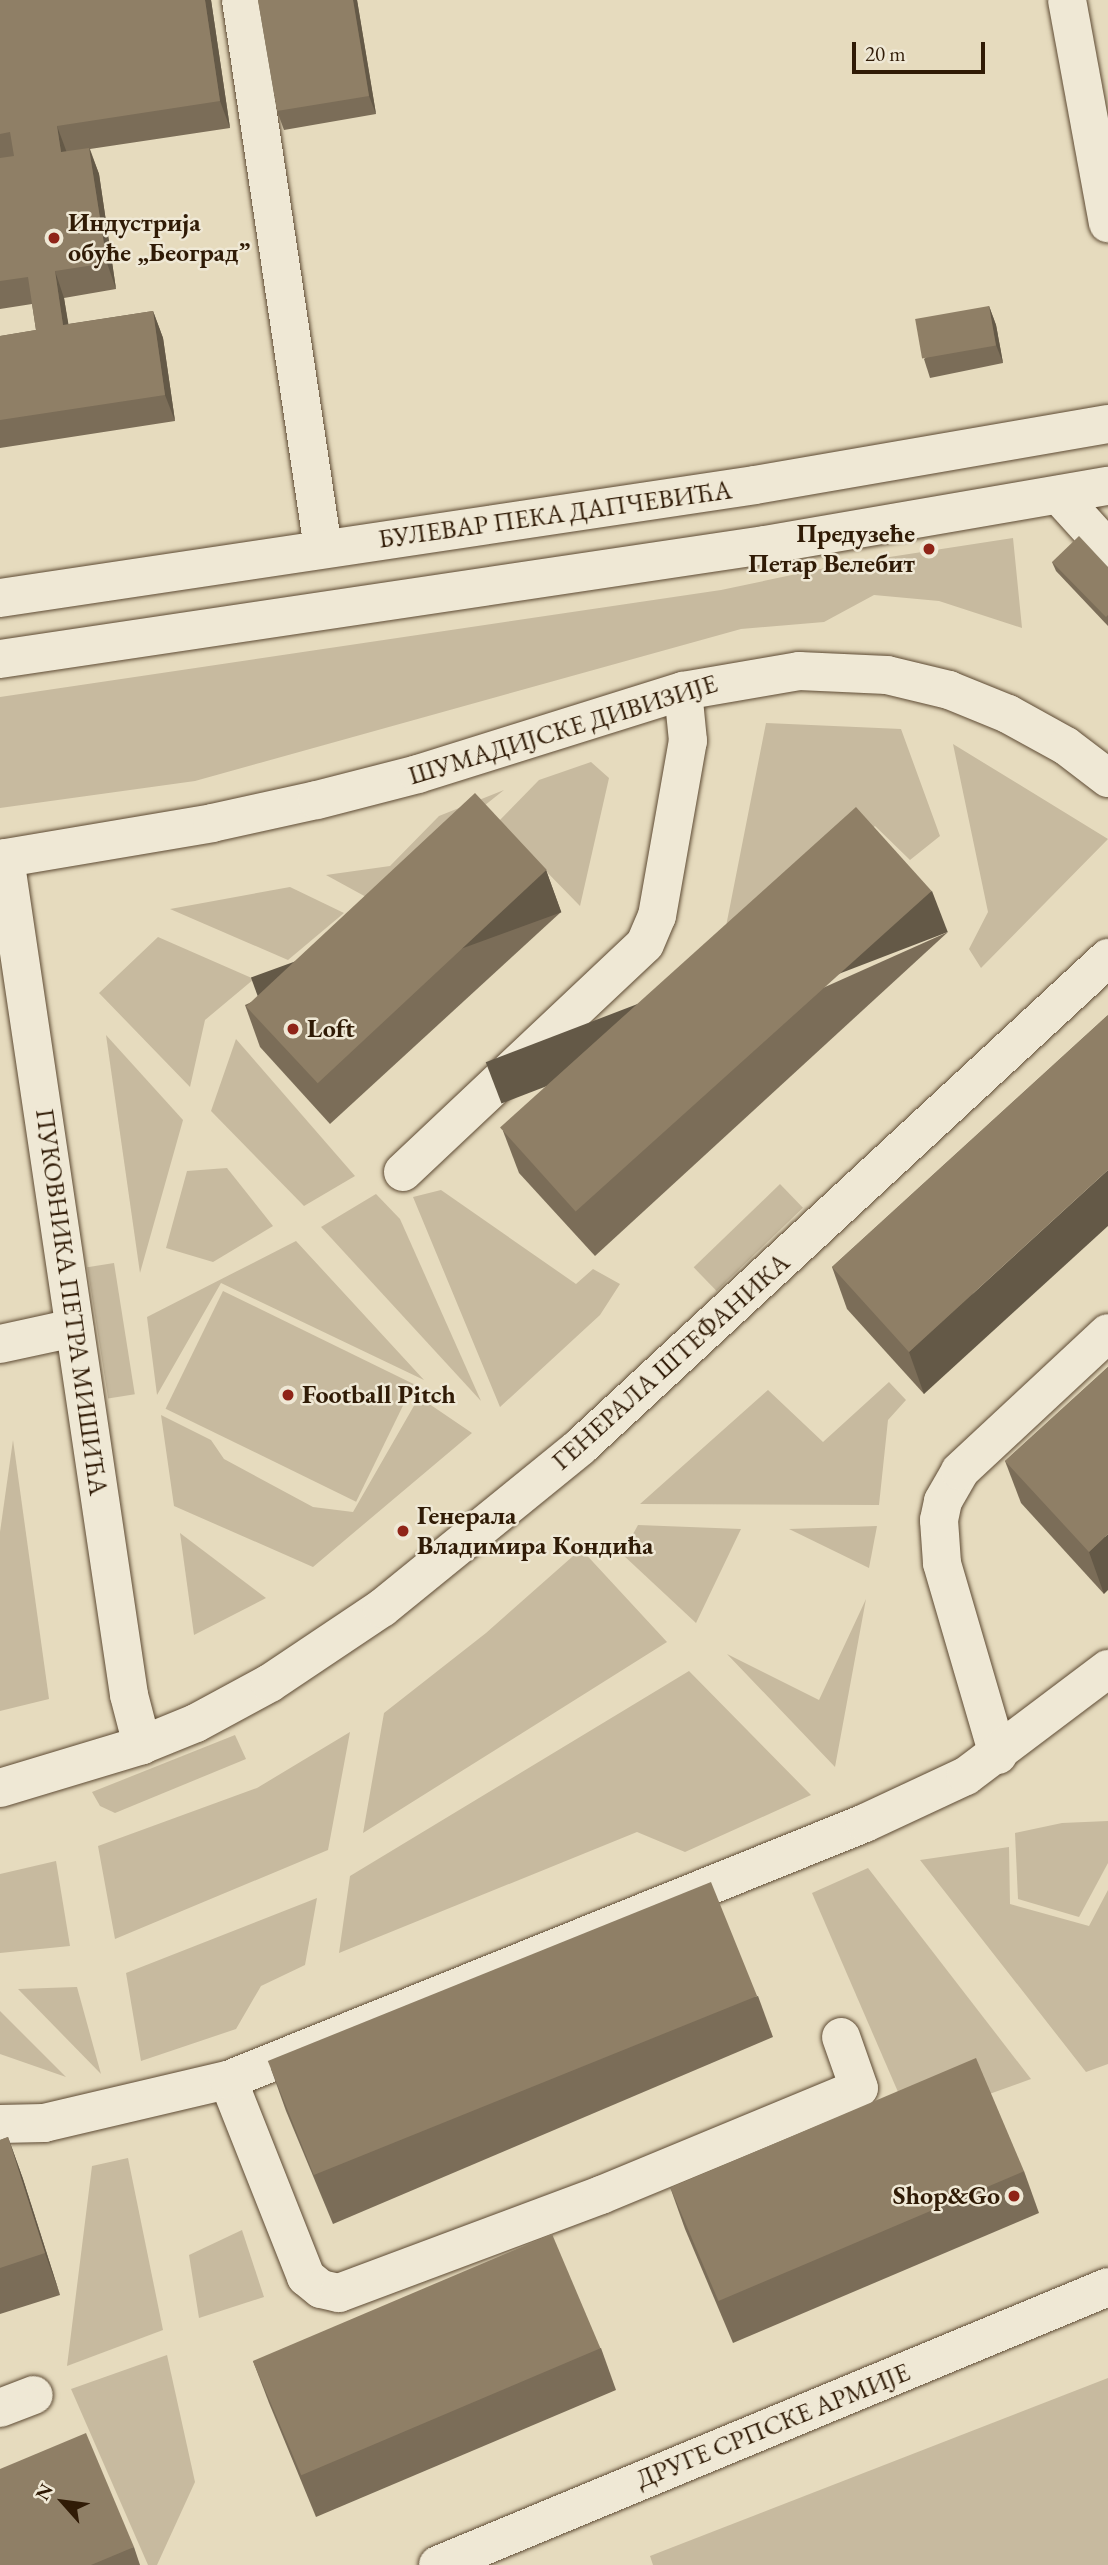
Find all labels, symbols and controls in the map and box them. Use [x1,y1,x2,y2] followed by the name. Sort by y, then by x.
[856,28,989,72] scale bar
[865,40,906,67] text: 20 m
[68,207,250,268] place label: Индустрија обуће „Београд”
[46,230,62,246] marker: Индустрија обуће „Београд”
[376,475,734,555] street label: БУЛЕВАР ПЕКА ДАПЧЕВИЋА
[748,518,915,580] place label: Предузеће Петар Велебит
[921,541,937,557] marker: Предузеће Петар Велебит
[405,668,721,792] street label: ШУМАДИЈСКЕ ДИВИЗИЈЕ
[307,1013,355,1045] place label: Loft
[285,1021,301,1037] marker: Loft
[28,1107,114,1497] street label: ПУКОВНИКА ПЕТРА МИШИЋА
[546,1247,796,1477] street label: ГЕНЕРАЛА ШТЕФАНИКА
[302,1379,456,1411] place label: Football Pitch
[280,1387,296,1403] marker: Football Pitch
[417,1500,653,1562] place label: Генерала Владимира Кондића
[395,1523,411,1539] marker: Генерала Владимира Кондића
[893,2180,1000,2212] place label: Shop&Go
[1006,2188,1022,2204] marker: Shop&Go
[632,2357,914,2495] street label: ДРУГЕ СРПСКЕ АРМИЈЕ
[28,2467,98,2537] north arrow
[29,2479,59,2505] text: N

